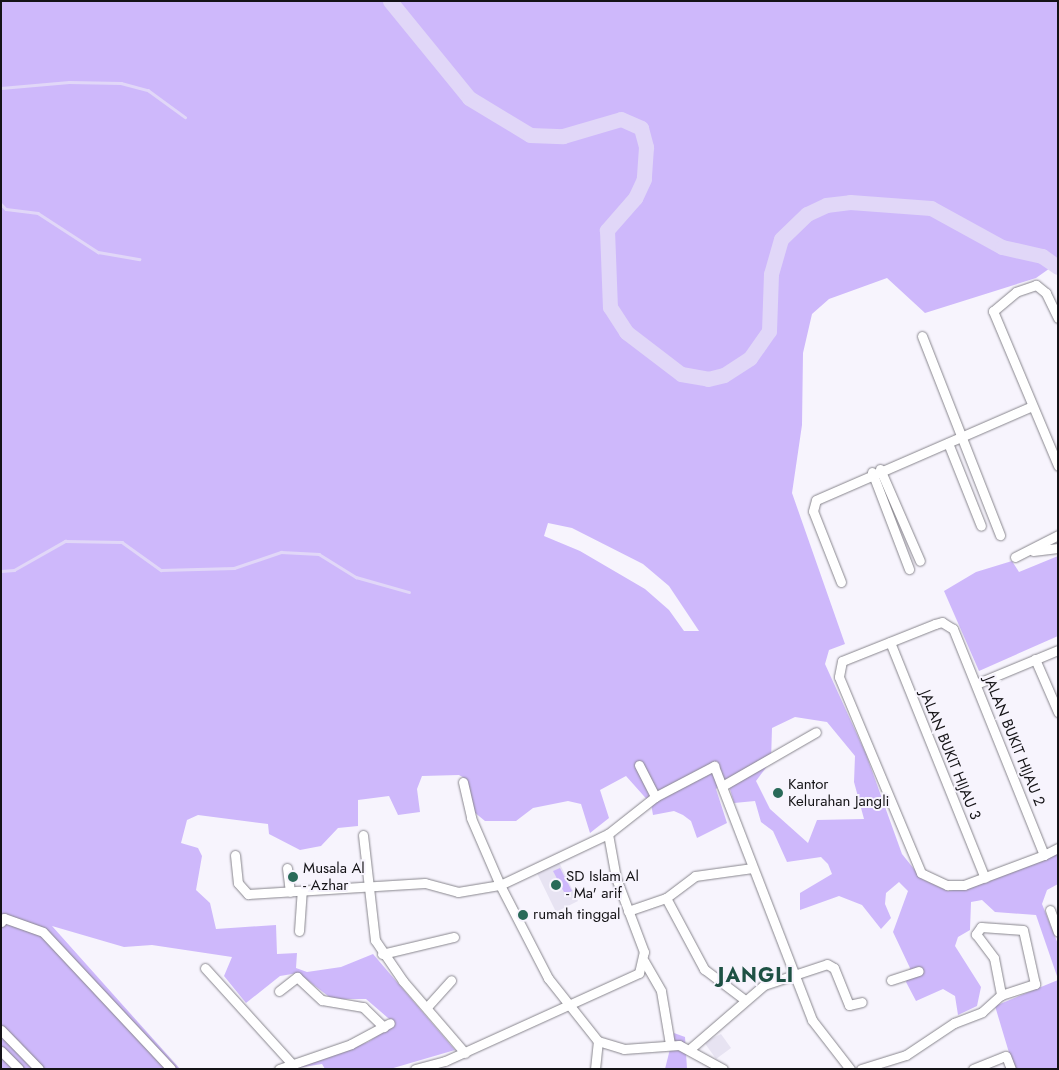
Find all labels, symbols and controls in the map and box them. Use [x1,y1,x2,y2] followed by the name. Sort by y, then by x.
[980,673,1048,809] street label: JALAN BUKIT HIJAU 2
[916,688,984,822] street label: JALAN BUKIT HIJAU 3
[788,775,889,810] place label: Kantor Kelurahan Jangli
[772,787,784,799] marker: Kantor Kelurahan Jangli
[303,859,365,894] place label: Musala Al - Azhar
[566,867,639,902] place label: SD Islam Al - Ma' arif
[287,871,299,883] marker: Musala Al - Azhar
[550,879,562,891] marker: SD Islam Al - Ma' arif
[533,906,620,924] place label: rumah tinggal
[517,909,529,921] marker: rumah tinggal
[717,963,795,987] district label: JANGLI

